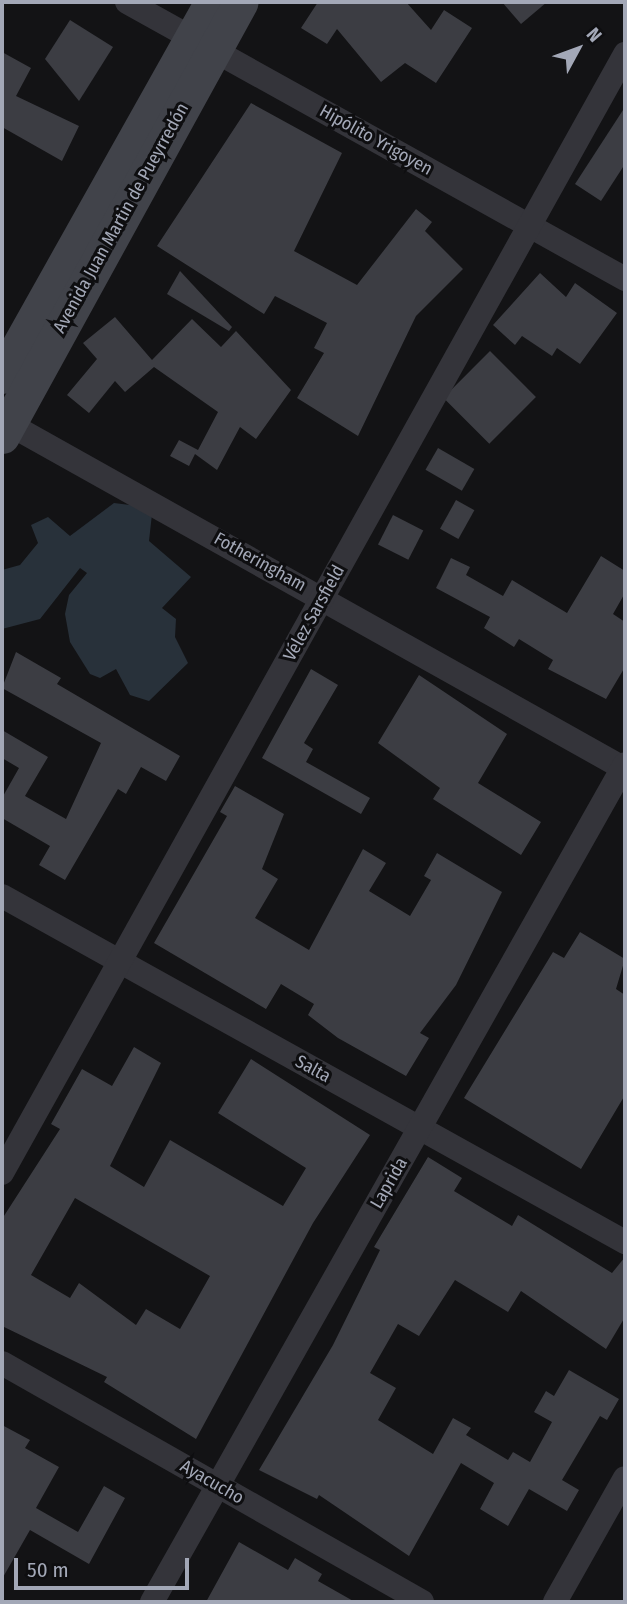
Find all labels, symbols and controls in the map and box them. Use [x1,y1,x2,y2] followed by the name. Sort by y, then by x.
[543,14,613,84] north arrow
[582,23,607,47] text: N
[49,99,193,337] street label: Avenida Juan Martin de Pueyrredón
[316,100,436,180] street label: Hipólito Yrigoyen
[210,528,310,596] street label: Fotheringham
[279,561,349,665] street label: Vélez Sarsfield
[292,1051,334,1087] street label: Salta
[366,1154,412,1212] street label: Laprida
[176,1455,248,1509] street label: Ayacucho
[18,1544,192,1588] scale bar
[27,1557,69,1583] text: 50 m

